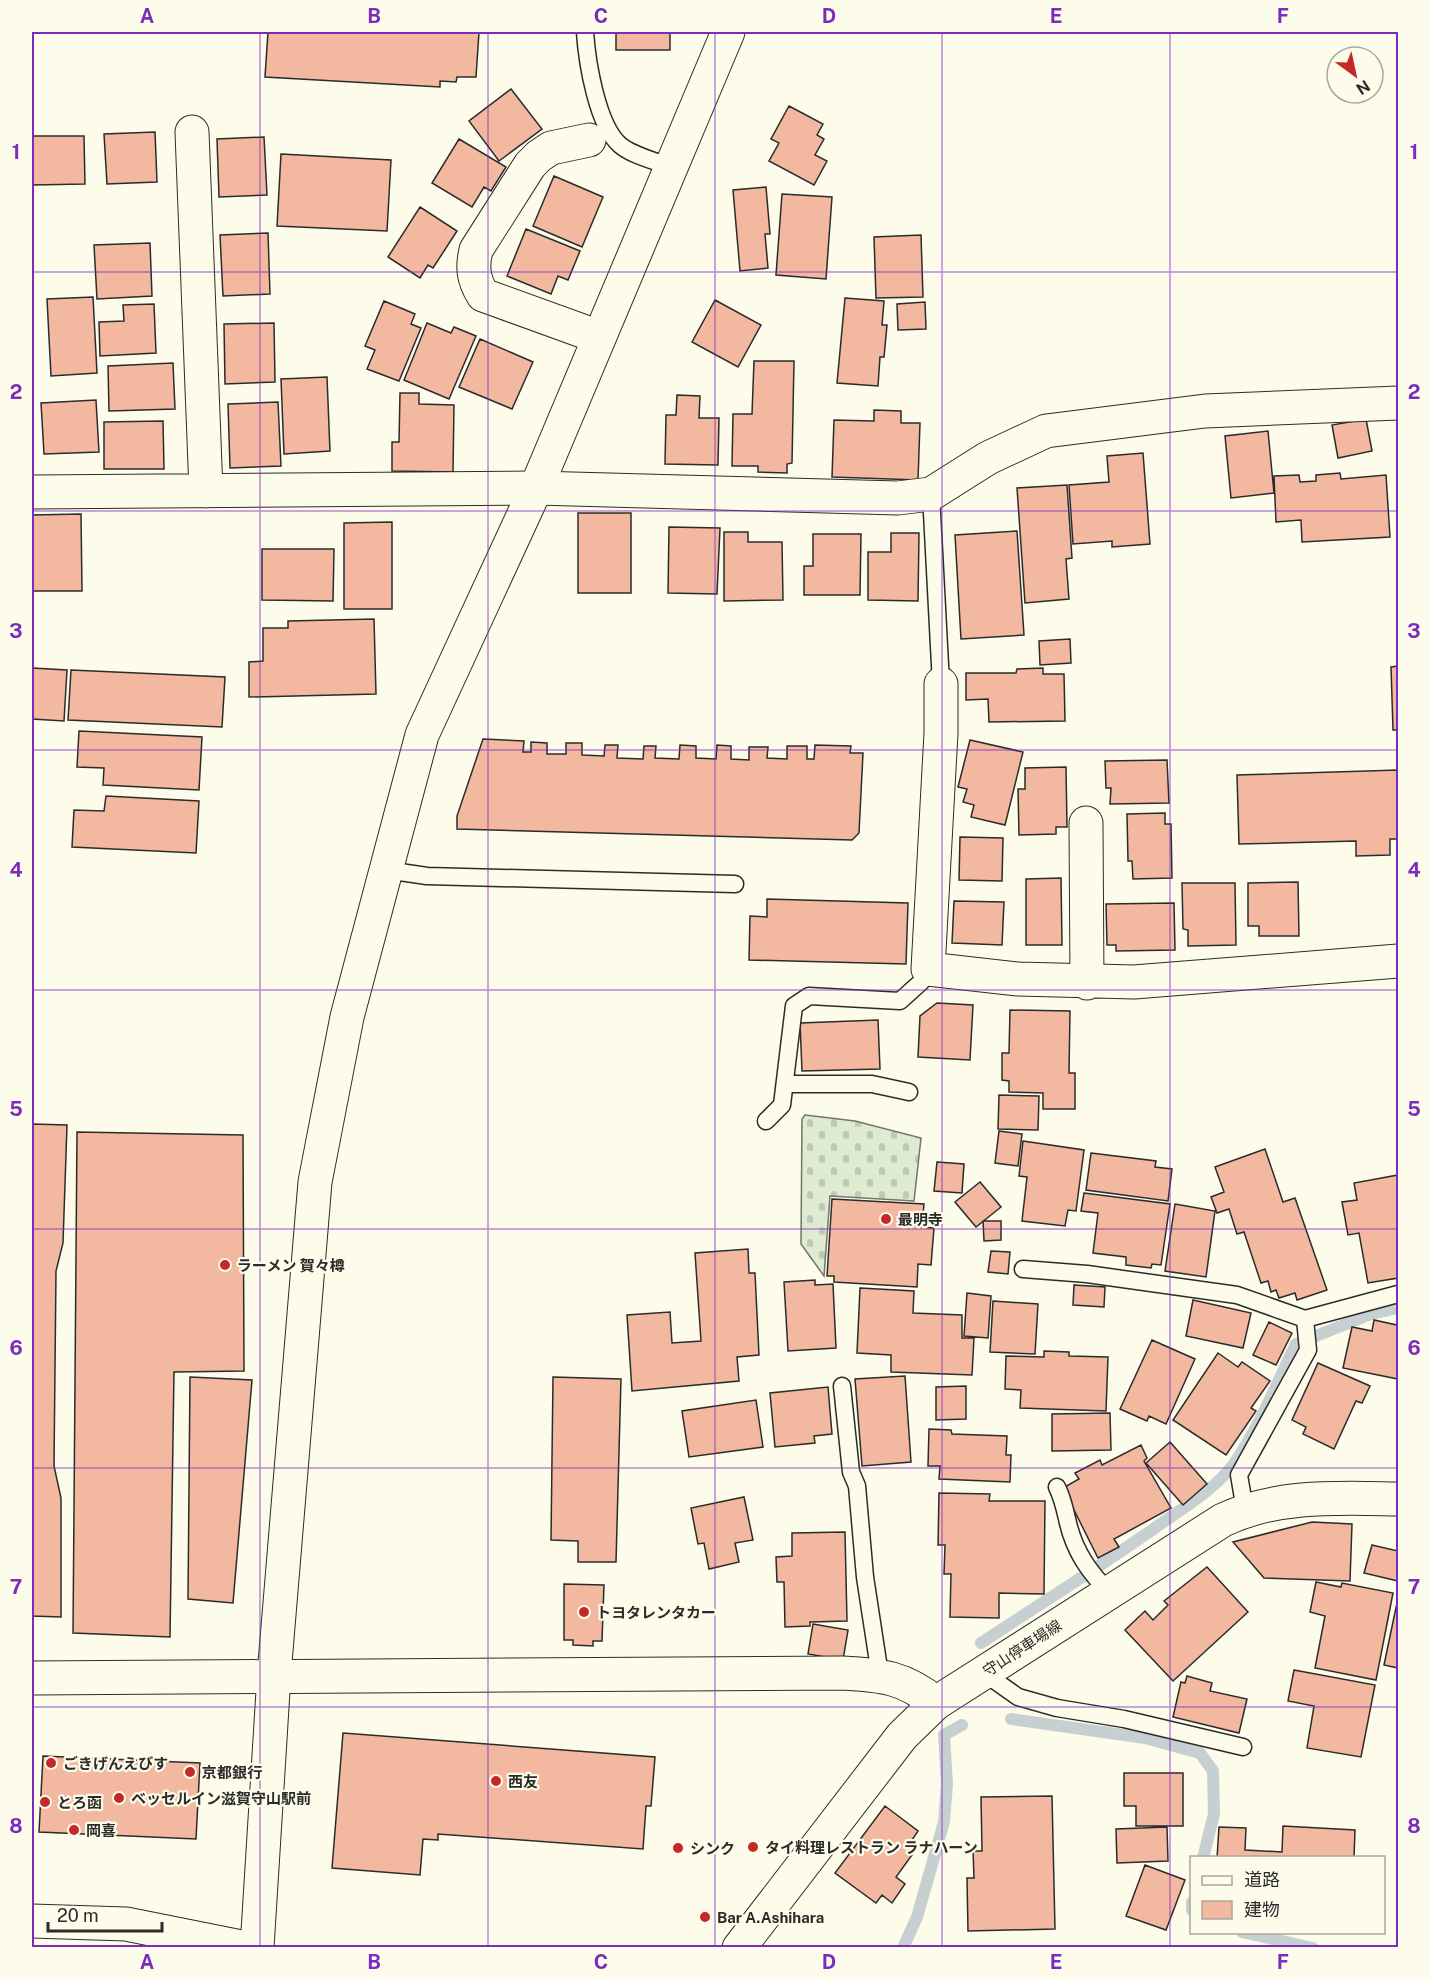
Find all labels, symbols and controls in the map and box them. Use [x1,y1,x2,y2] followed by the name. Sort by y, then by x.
[140,4,154,28] text: A
[367,4,381,28] text: B
[594,4,608,28] text: C
[822,4,836,28] text: D
[1050,4,1062,28] text: E
[1277,4,1289,28] text: F
[1325,45,1385,105] north arrow
[1352,76,1373,99] text: N
[12,140,20,164] text: 1
[1410,140,1418,164] text: 1
[10,380,22,404] text: 2
[1408,380,1420,404] text: 2
[9,619,23,643] text: 3
[1407,619,1421,643] text: 3
[9,858,23,882] text: 4
[1407,858,1421,882] text: 4
[9,1097,23,1121] text: 5
[1407,1097,1421,1121] text: 5
[898,1211,943,1228] place label: 最明寺
[879,1212,893,1226] marker: 最明寺
[237,1257,345,1274] place label: ラーメン 賀々樽
[218,1258,232,1272] marker: ラーメン 賀々樽
[9,1336,23,1360] text: 6
[1407,1336,1421,1360] text: 6
[10,1575,22,1599] text: 7
[1408,1575,1420,1599] text: 7
[596,1604,716,1621] place label: トヨタレンタカー
[577,1605,591,1619] marker: トヨタレンタカー
[980,1616,1064,1680] street label: 守山停車場線
[63,1755,168,1772] place label: ごきげんえびす
[44,1756,58,1770] marker: ごきげんえびす
[202,1764,262,1781] place label: 京都銀行
[183,1765,197,1779] marker: 京都銀行
[508,1773,538,1790] place label: 西友
[489,1774,503,1788] marker: 西友
[131,1790,311,1807] place label: ベッセルイン滋賀守山駅前
[112,1791,126,1805] marker: ベッセルイン滋賀守山駅前
[57,1794,102,1811] place label: とろ函
[38,1795,52,1809] marker: とろ函
[9,1814,23,1838] text: 8
[1407,1814,1421,1838] text: 8
[86,1822,116,1839] place label: 岡喜
[67,1823,81,1837] marker: 岡喜
[765,1839,978,1856] place label: タイ料理レストラン ラナハーン
[690,1840,735,1857] place label: シンク
[746,1840,760,1854] marker: タイ料理レストラン ラナハーン
[671,1841,685,1855] marker: シンク
[1190,1856,1385,1934] legend
[1244,1869,1280,1890] text: 道路
[48,1895,162,1933] scale bar
[1244,1899,1280,1920] text: 建物
[57,1905,99,1926] text: 20 m
[717,1909,824,1926] place label: Bar A.Ashihara
[698,1910,712,1924] marker: Bar A.Ashihara
[140,1950,154,1974] text: A
[367,1950,381,1974] text: B
[594,1950,608,1974] text: C
[822,1950,836,1974] text: D
[1050,1950,1062,1974] text: E
[1277,1950,1289,1974] text: F

